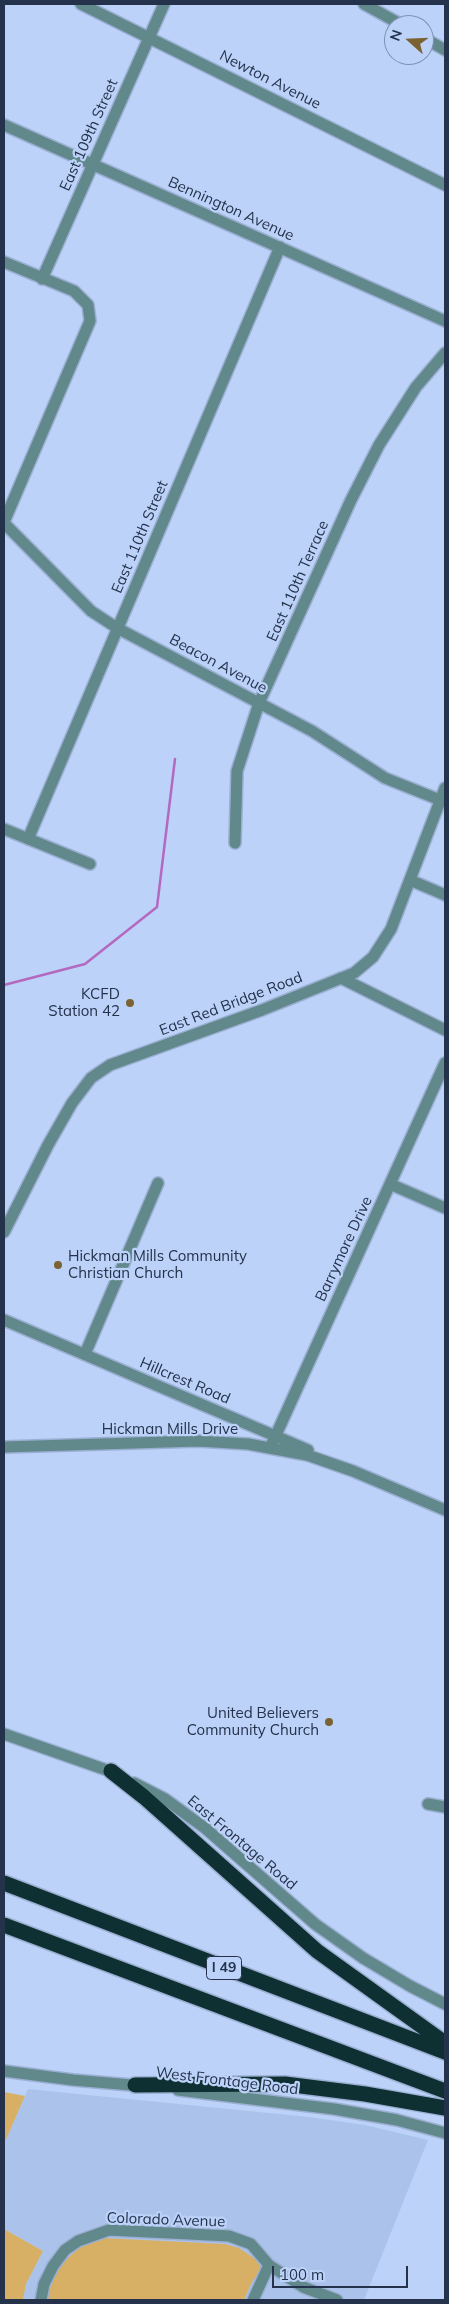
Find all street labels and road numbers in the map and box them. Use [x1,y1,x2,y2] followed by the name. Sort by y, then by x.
[216,47,324,113] street label: Newton Avenue
[56,76,122,194] street label: East 109th Street
[165,173,297,245] street label: Bennington Avenue
[108,478,172,596] street label: East 110th Street
[263,518,333,644] street label: East 110th Terrace
[166,631,270,697] street label: Beacon Avenue
[157,968,305,1040] street label: East Red Bridge Road
[312,1194,376,1304] street label: Barrymore Drive
[137,1354,233,1408] street label: Hillcrest Road
[102,1420,238,1438] street label: Hickman Mills Drive
[184,1792,300,1894] street label: East Frontage Road
[206,1956,242,1980] road number: I 49
[155,2063,299,2099] street label: West Frontage Road
[106,2209,226,2231] street label: Colorado Avenue

